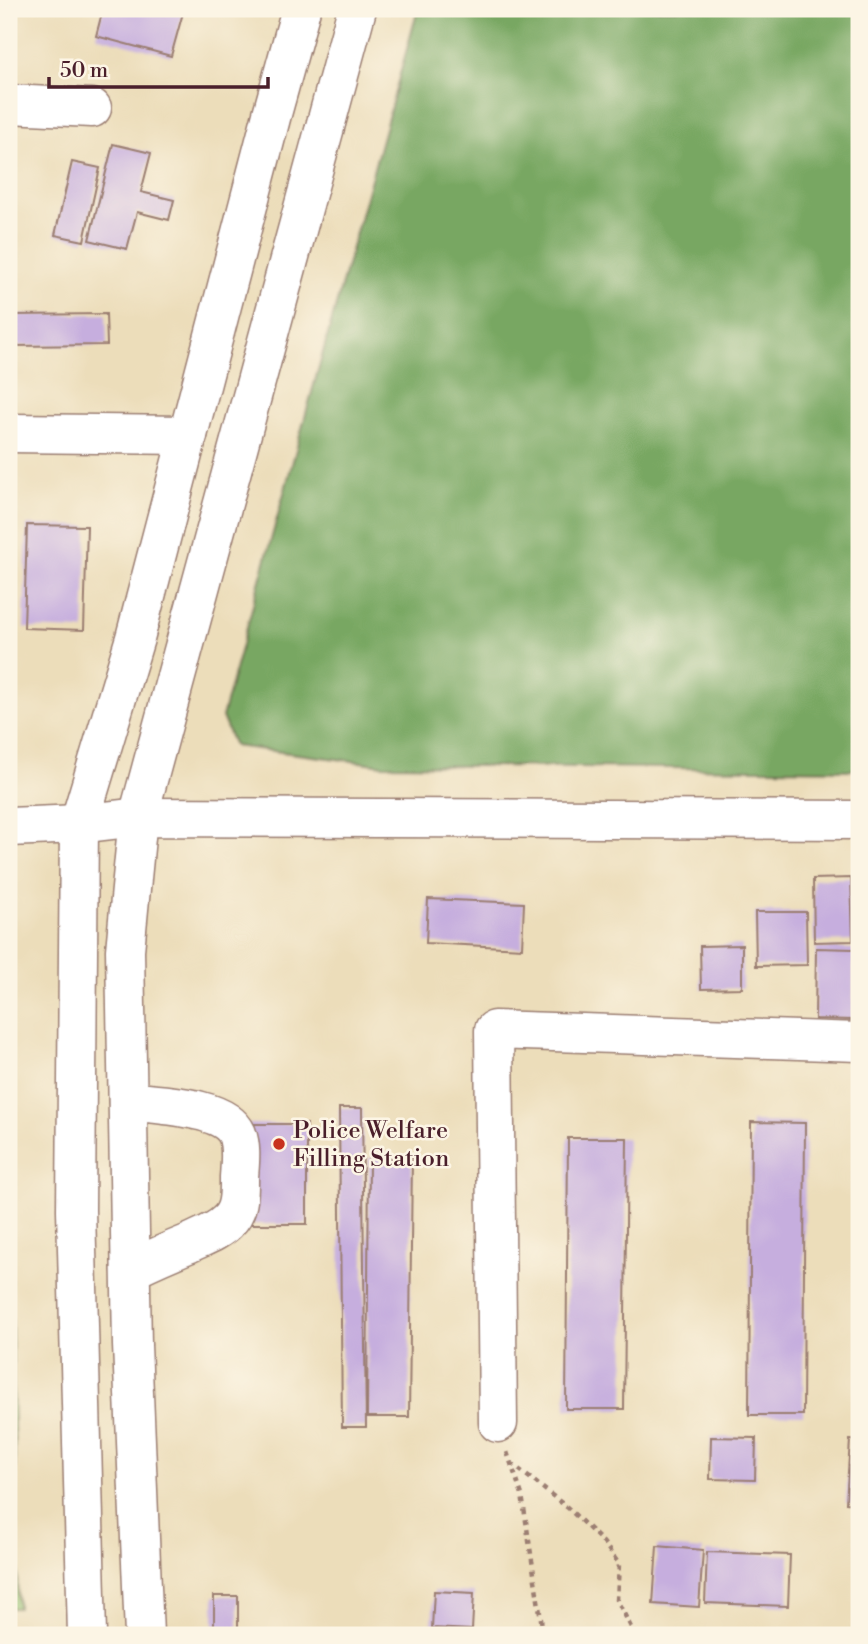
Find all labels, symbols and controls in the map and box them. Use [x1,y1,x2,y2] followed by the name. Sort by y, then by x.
[49,46,268,90] scale bar
[60,58,108,84] text: 50 m
[293,1116,449,1174] place label: Police Welfare Filling Station
[271,1136,287,1152] marker: Police Welfare Filling Station

